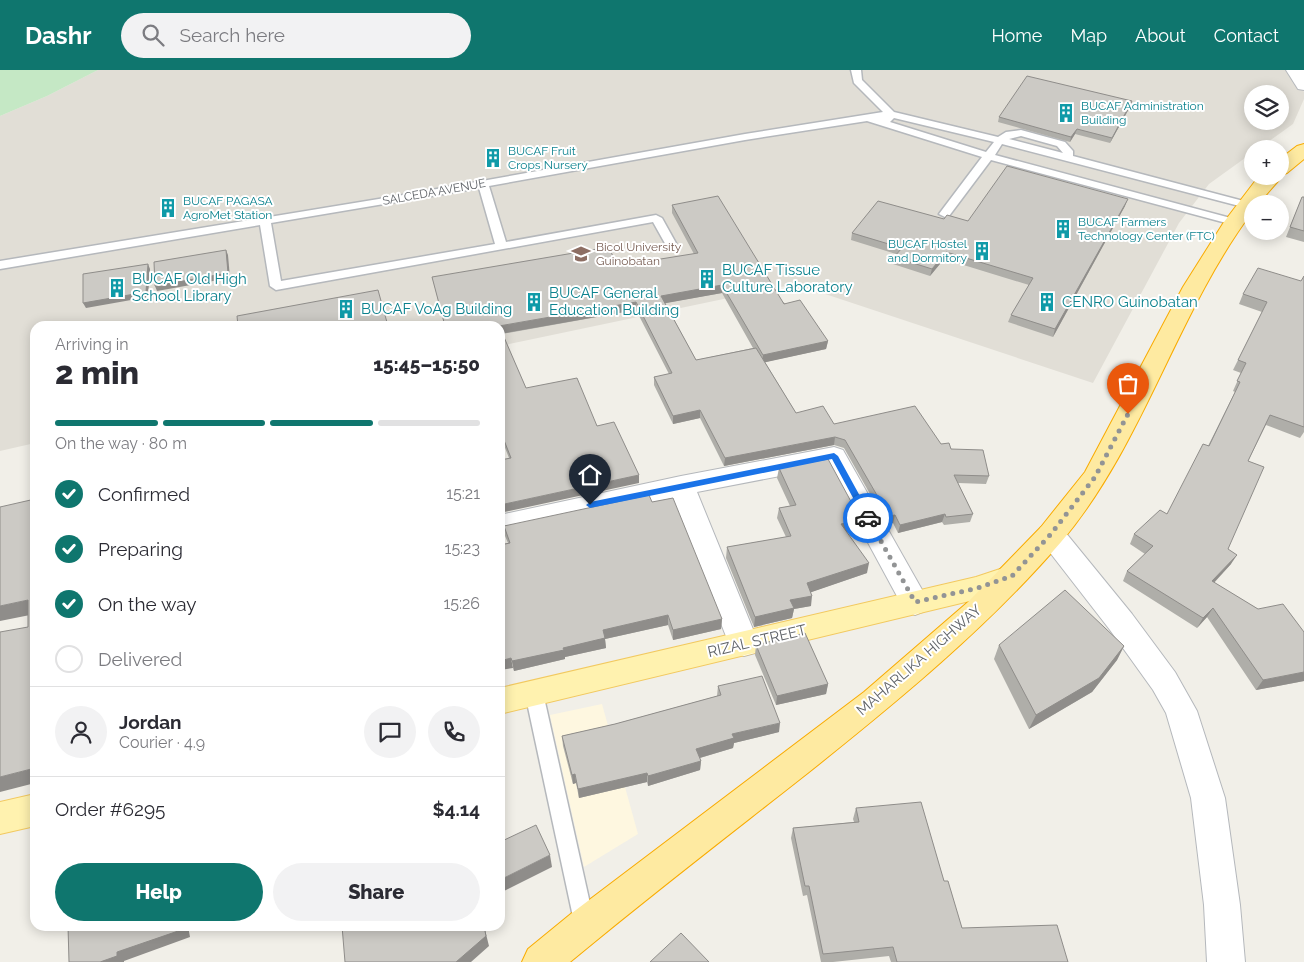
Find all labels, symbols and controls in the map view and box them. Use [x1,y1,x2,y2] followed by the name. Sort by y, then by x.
[121,13,471,58] search box
[25,21,91,50] text: Dashr
[139,21,167,49] icon: search
[179,24,285,46] text: Search here
[991,25,1042,46] text: Home
[1070,25,1107,46] text: Map
[1135,25,1186,46] text: About
[1214,25,1279,46] text: Contact
[1244,85,1289,240] map controls
[1244,85,1289,130] button: layers
[1081,99,1204,127] place label: BUCAF Administration Building
[1055,102,1077,124] building icon: BUCAF Administration Building
[1244,140,1289,185] button: +
[508,144,588,172] place label: BUCAF Fruit Crops Nursery
[482,147,504,169] building icon: BUCAF Fruit Crops Nursery
[381,176,487,208] street label: SALCEDA AVENUE
[183,194,273,222] place label: BUCAF PAGASA AgroMet Station
[1244,195,1289,240] button: −
[157,197,179,219] building icon: BUCAF PAGASA AgroMet Station
[1078,215,1215,243] place label: BUCAF Farmers Technology Center (FTC)
[1052,218,1074,240] building icon: BUCAF Farmers Technology Center (FTC)
[888,237,968,265] place label: BUCAF Hostel and Dormitory
[596,240,682,268] place label: Bicol University Guinobatan
[971,240,993,262] building icon: BUCAF Hostel and Dormitory
[570,243,592,265] school or university icon: Bicol University Guinobatan
[722,261,853,296] place label: BUCAF Tissue Culture Laboratory
[696,268,718,290] building icon: BUCAF Tissue Culture Laboratory
[132,270,247,305] place label: BUCAF Old High School Library
[106,277,128,299] building icon: BUCAF Old High School Library
[549,284,679,319] place label: BUCAF General Education Building
[523,291,545,313] building icon: BUCAF General Education Building
[1036,291,1058,313] building icon: CENRO Guinobatan
[1062,293,1198,311] place label: CENRO Guinobatan
[335,298,357,320] building icon: BUCAF VoAg Building
[361,300,512,318] place label: BUCAF VoAg Building
[55,335,129,354] text: Arriving in
[373,353,480,375] text: 15:45–15:50
[55,354,139,391] text: 2 min
[1107,363,1149,414] pin
[1114,370,1142,398] icon: bag
[55,434,187,453] text: On the way · 80 m
[569,454,611,505] pin
[576,461,604,489] icon: home
[55,480,83,508] icon: check
[98,483,190,505] text: Confirmed
[446,484,480,503] text: 15:21
[843,493,893,543] courier
[854,504,882,532] icon: car
[55,535,83,563] icon: check
[98,538,183,560] text: Preparing
[445,539,480,558] text: 15:23
[55,590,83,618] icon: check
[98,593,197,615] text: On the way
[443,594,480,613] text: 15:26
[853,601,985,719] street label: MAHARLIKA HIGHWAY
[706,621,808,661] street label: RIZAL STREET
[98,648,182,670] text: Delivered
[55,706,107,758] button: person
[364,706,416,758] button: chat
[428,706,480,758] button: phone
[119,711,182,733] text: Jordan
[119,733,205,752] text: Courier · 4.9
[55,798,165,820] text: Order #6295
[433,798,480,820] text: $4.14
[55,863,263,921] button: Help
[273,863,480,921] button: Share

